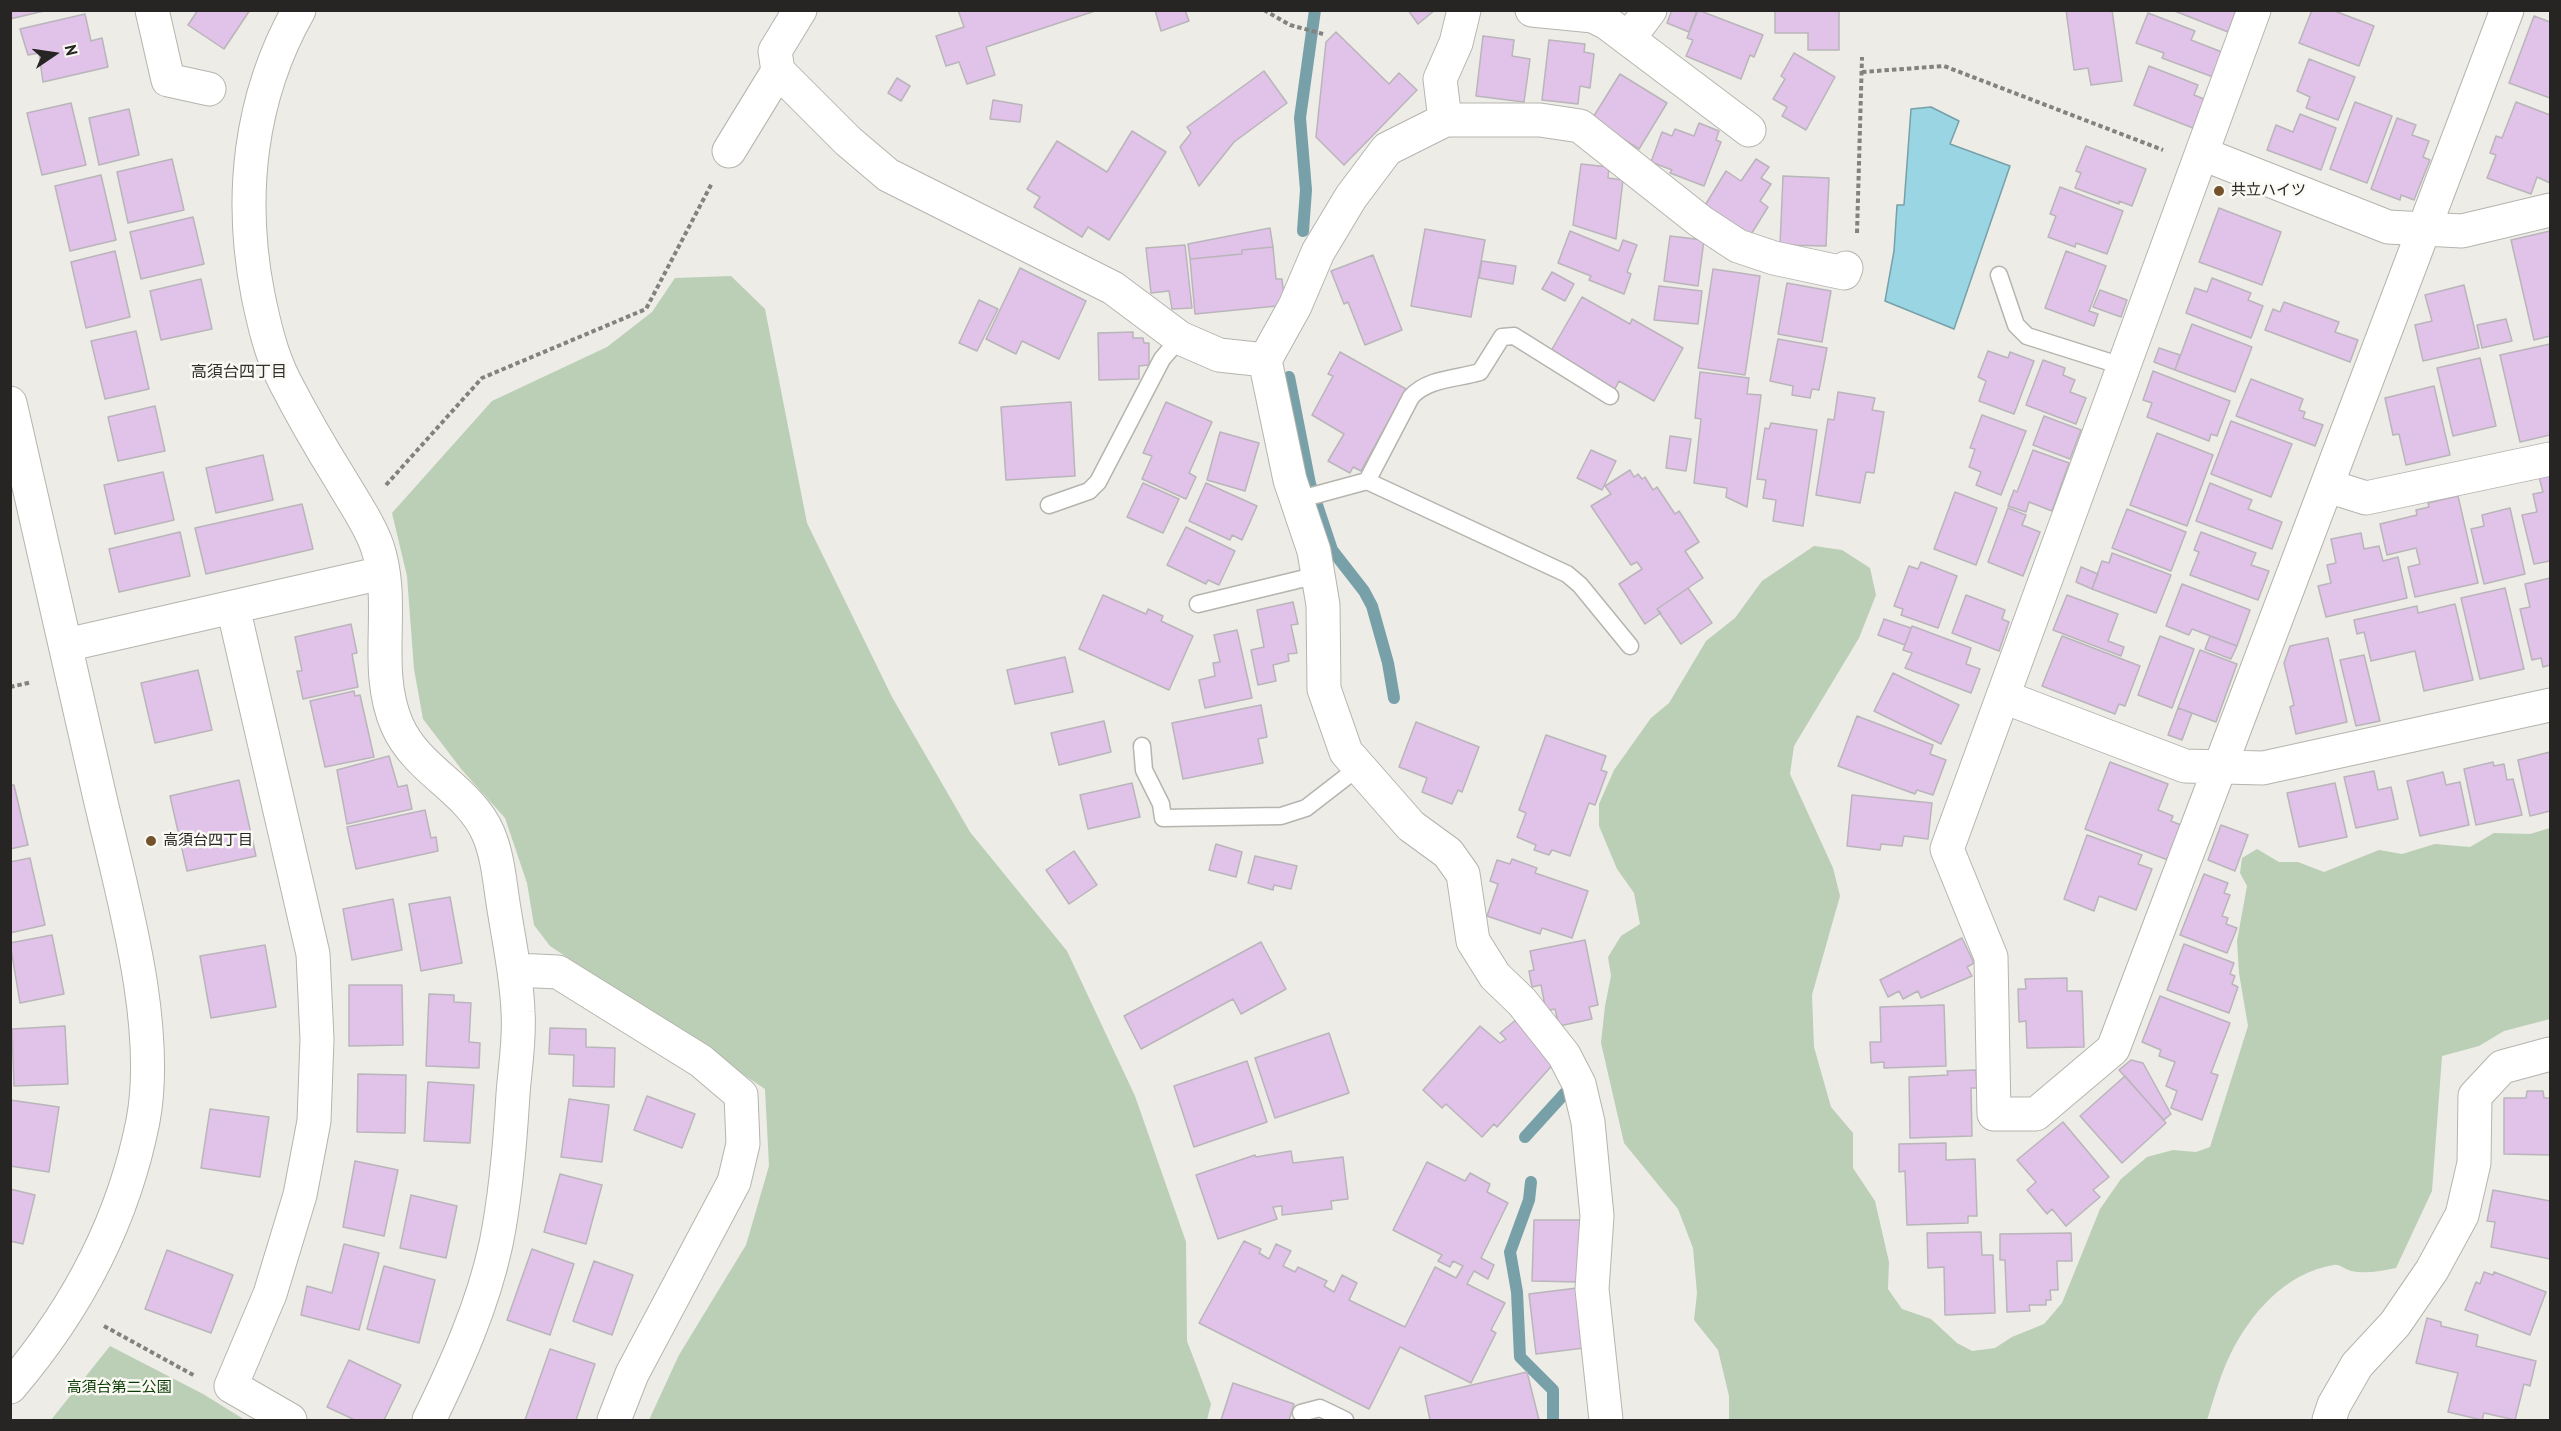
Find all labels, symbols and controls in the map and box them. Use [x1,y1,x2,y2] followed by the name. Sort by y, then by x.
[24,24,84,84] north arrow
[61,43,82,57] text: N
[2231,182,2306,200] place label: 共立ハイツ
[2212,184,2226,198] marker: 共立ハイツ
[191,362,287,382] district label: 高須台四丁目
[163,832,253,850] place label: 高須台四丁目
[144,834,158,848] marker: 高須台四丁目
[67,1379,171,1397] park label: 高須台第二公園

